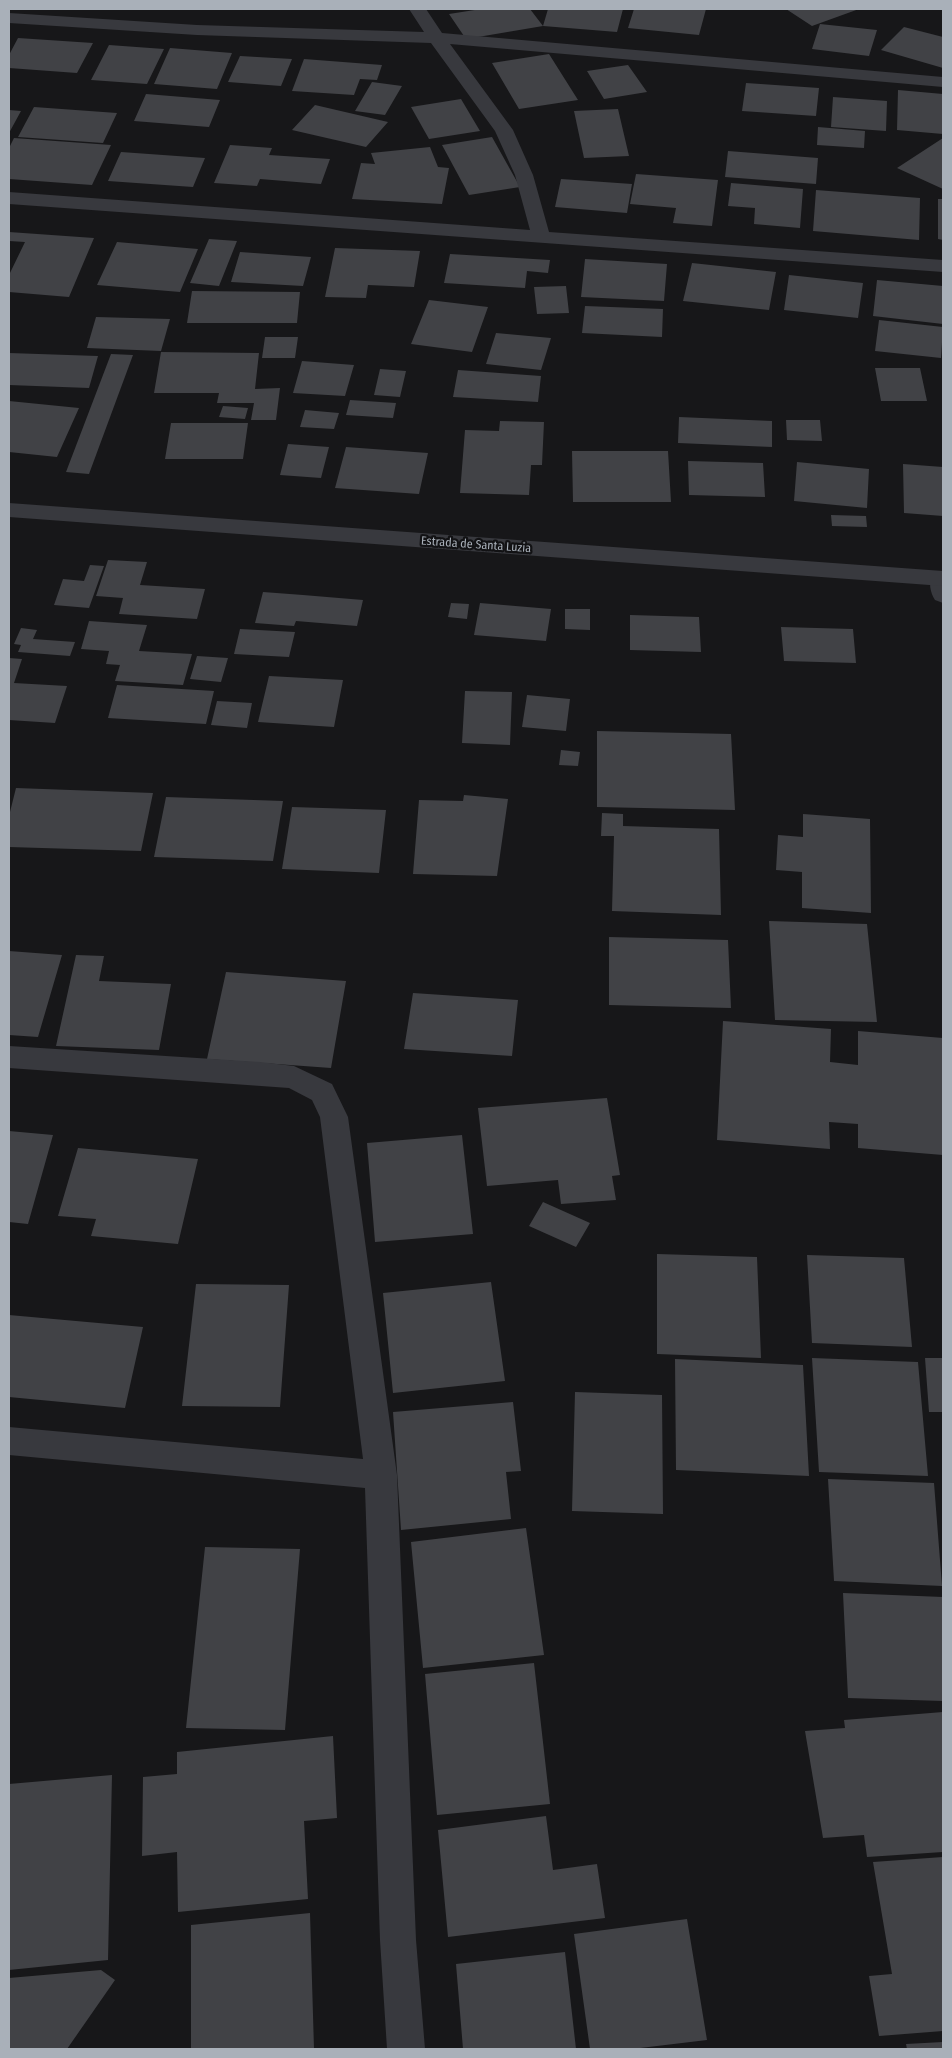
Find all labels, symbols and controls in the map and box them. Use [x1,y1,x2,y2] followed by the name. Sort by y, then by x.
[420,534,532,556] street label: Estrada de Santa Luzia

